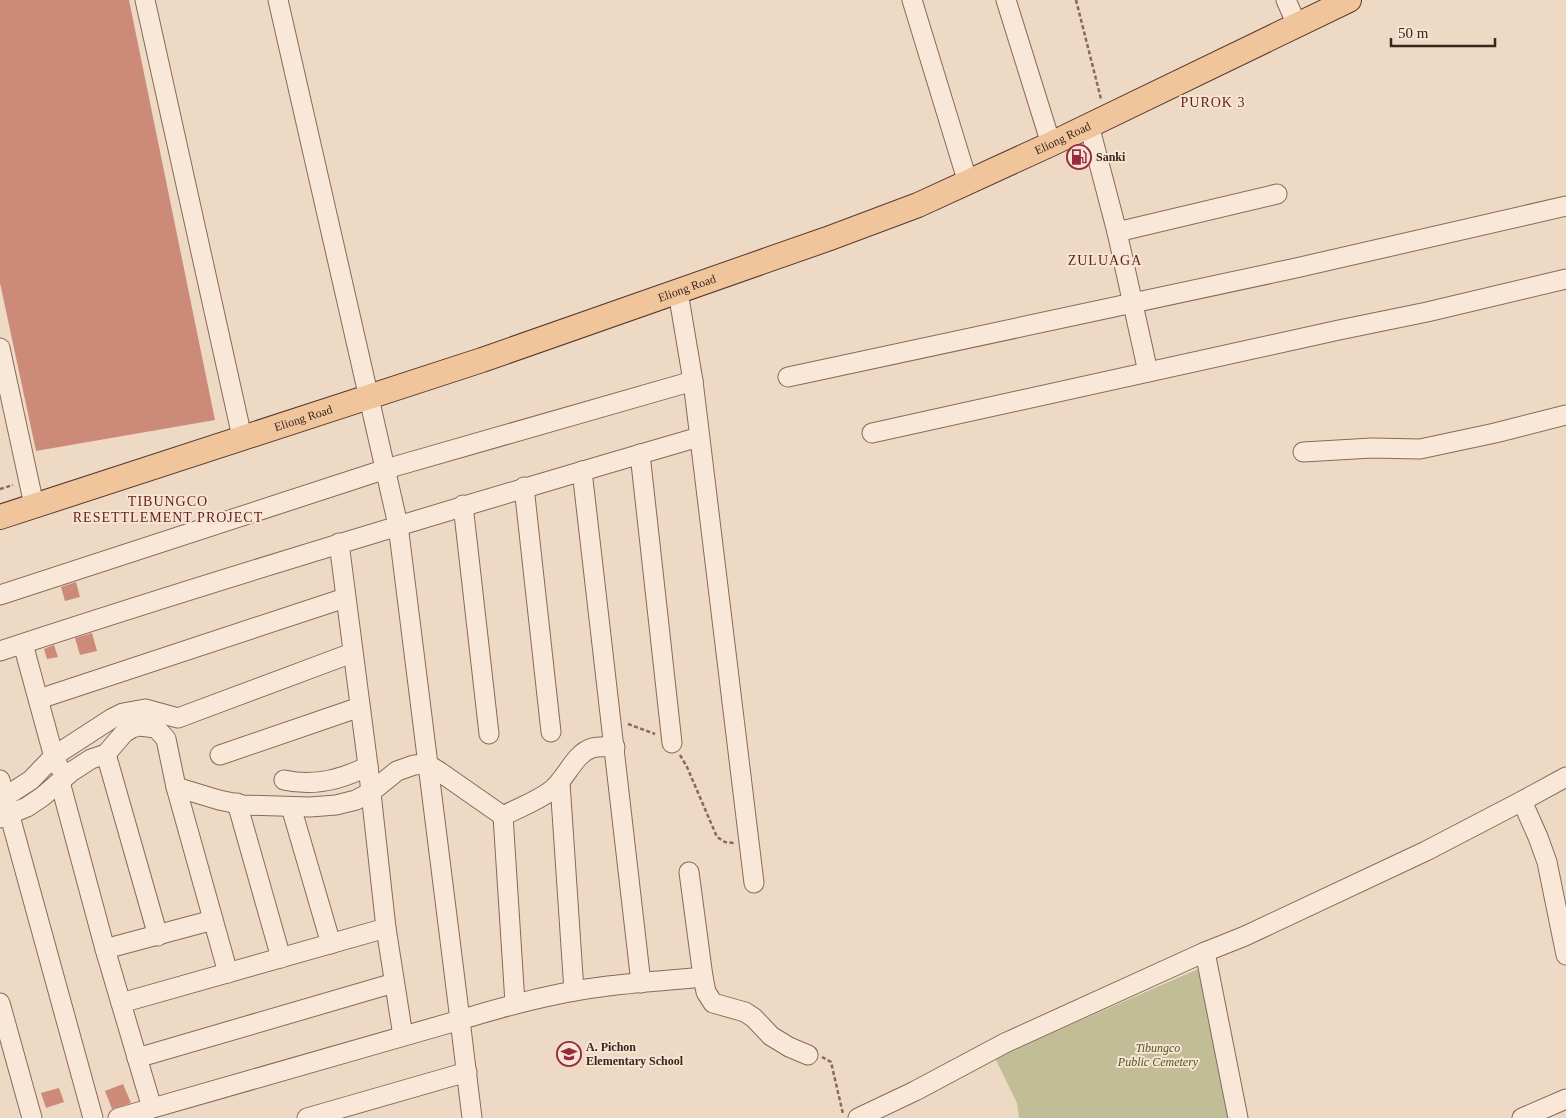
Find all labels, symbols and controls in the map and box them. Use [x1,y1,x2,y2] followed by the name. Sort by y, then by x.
[1391,15,1495,47] scale bar
[1398,25,1429,41] text: 50 m
[1181,95,1245,110] district label: PUROK 3
[1032,119,1093,158] street label: Eliong Road
[1066,144,1092,170] fuel station icon: Sanki
[1096,150,1126,164] place label: Sanki
[1068,253,1142,268] district label: ZULUAGA
[656,272,718,305] street label: Eliong Road
[272,402,334,434] street label: Eliong Road
[73,494,263,525] district label: TIBUNGCO RESETTLEMENT PROJECT
[586,1040,684,1068] place label: A. Pichon Elementary School
[556,1041,582,1067] school or university icon: A. Pichon Elementary School
[1117,1041,1199,1069] park label: Tibungco Public Cemetery

